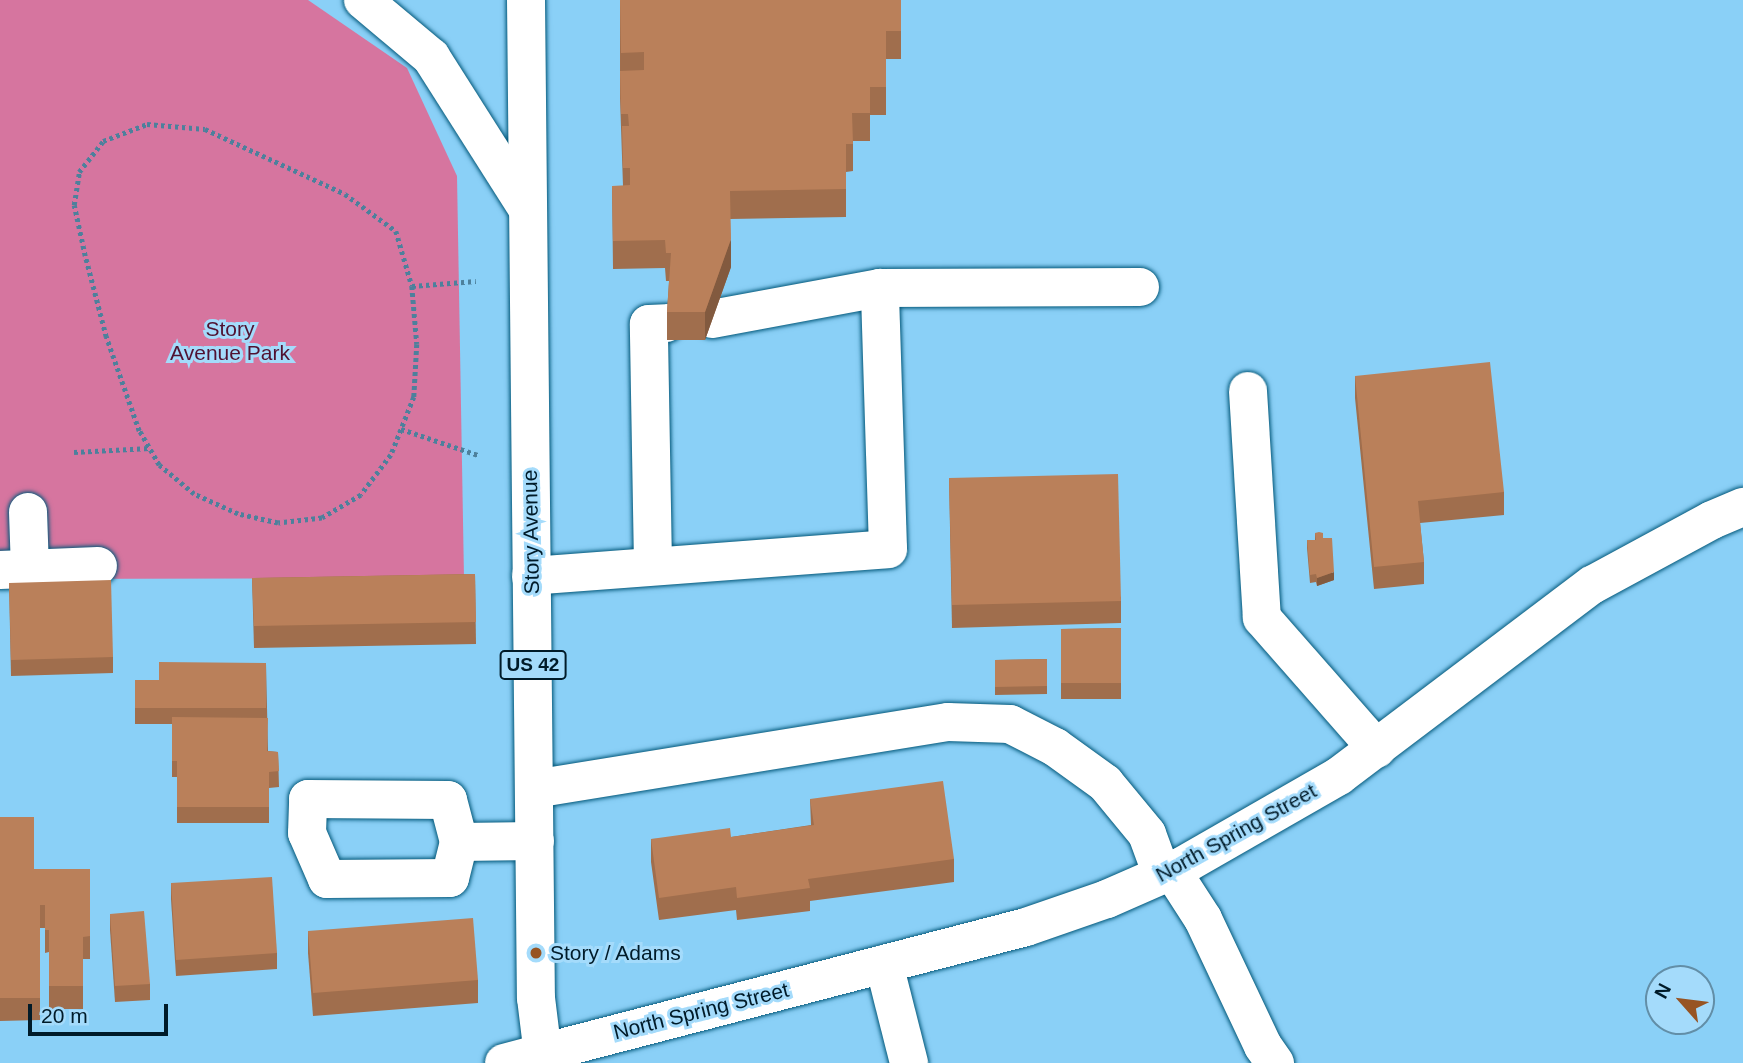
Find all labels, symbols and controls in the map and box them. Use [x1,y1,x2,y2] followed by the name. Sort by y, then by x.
[170,316,290,366] park label: Story Avenue Park
[517,469,545,595] street label: Story Avenue
[498,650,568,680] road number: US 42
[1151,778,1321,888] street label: North Spring Street
[550,940,682,966] place label: Story / Adams
[528,945,544,961] marker: Story / Adams
[1645,965,1715,1035] north arrow
[611,977,791,1045] street label: North Spring Street
[1650,980,1675,1002] text: N
[32,990,172,1034] scale bar
[41,1004,88,1027] text: 20 m

